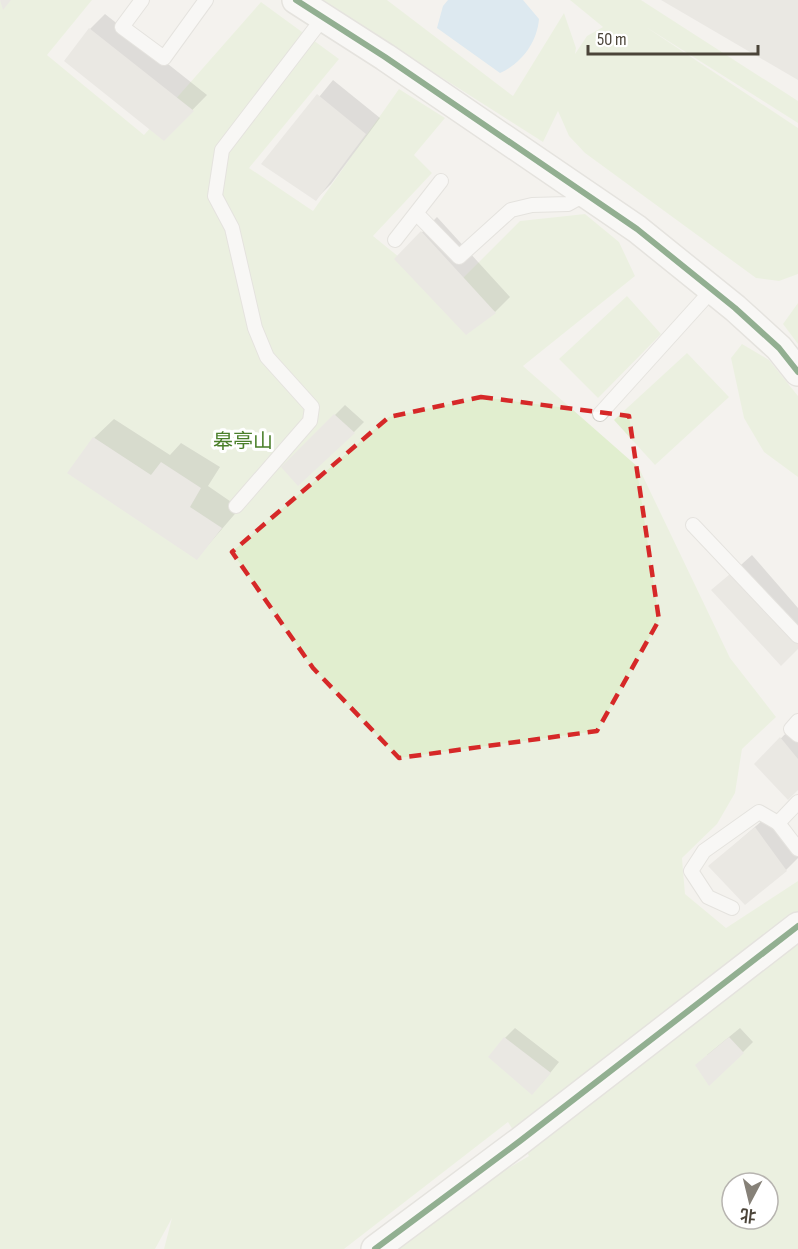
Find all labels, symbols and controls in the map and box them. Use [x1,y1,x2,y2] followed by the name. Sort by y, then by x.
[588,18,758,56] scale bar
[597,29,627,50] text: 50 m
[213,430,273,454] park label: 皋亭山
[720,1171,780,1231] north arrow
[739,1204,757,1225] text: 北

